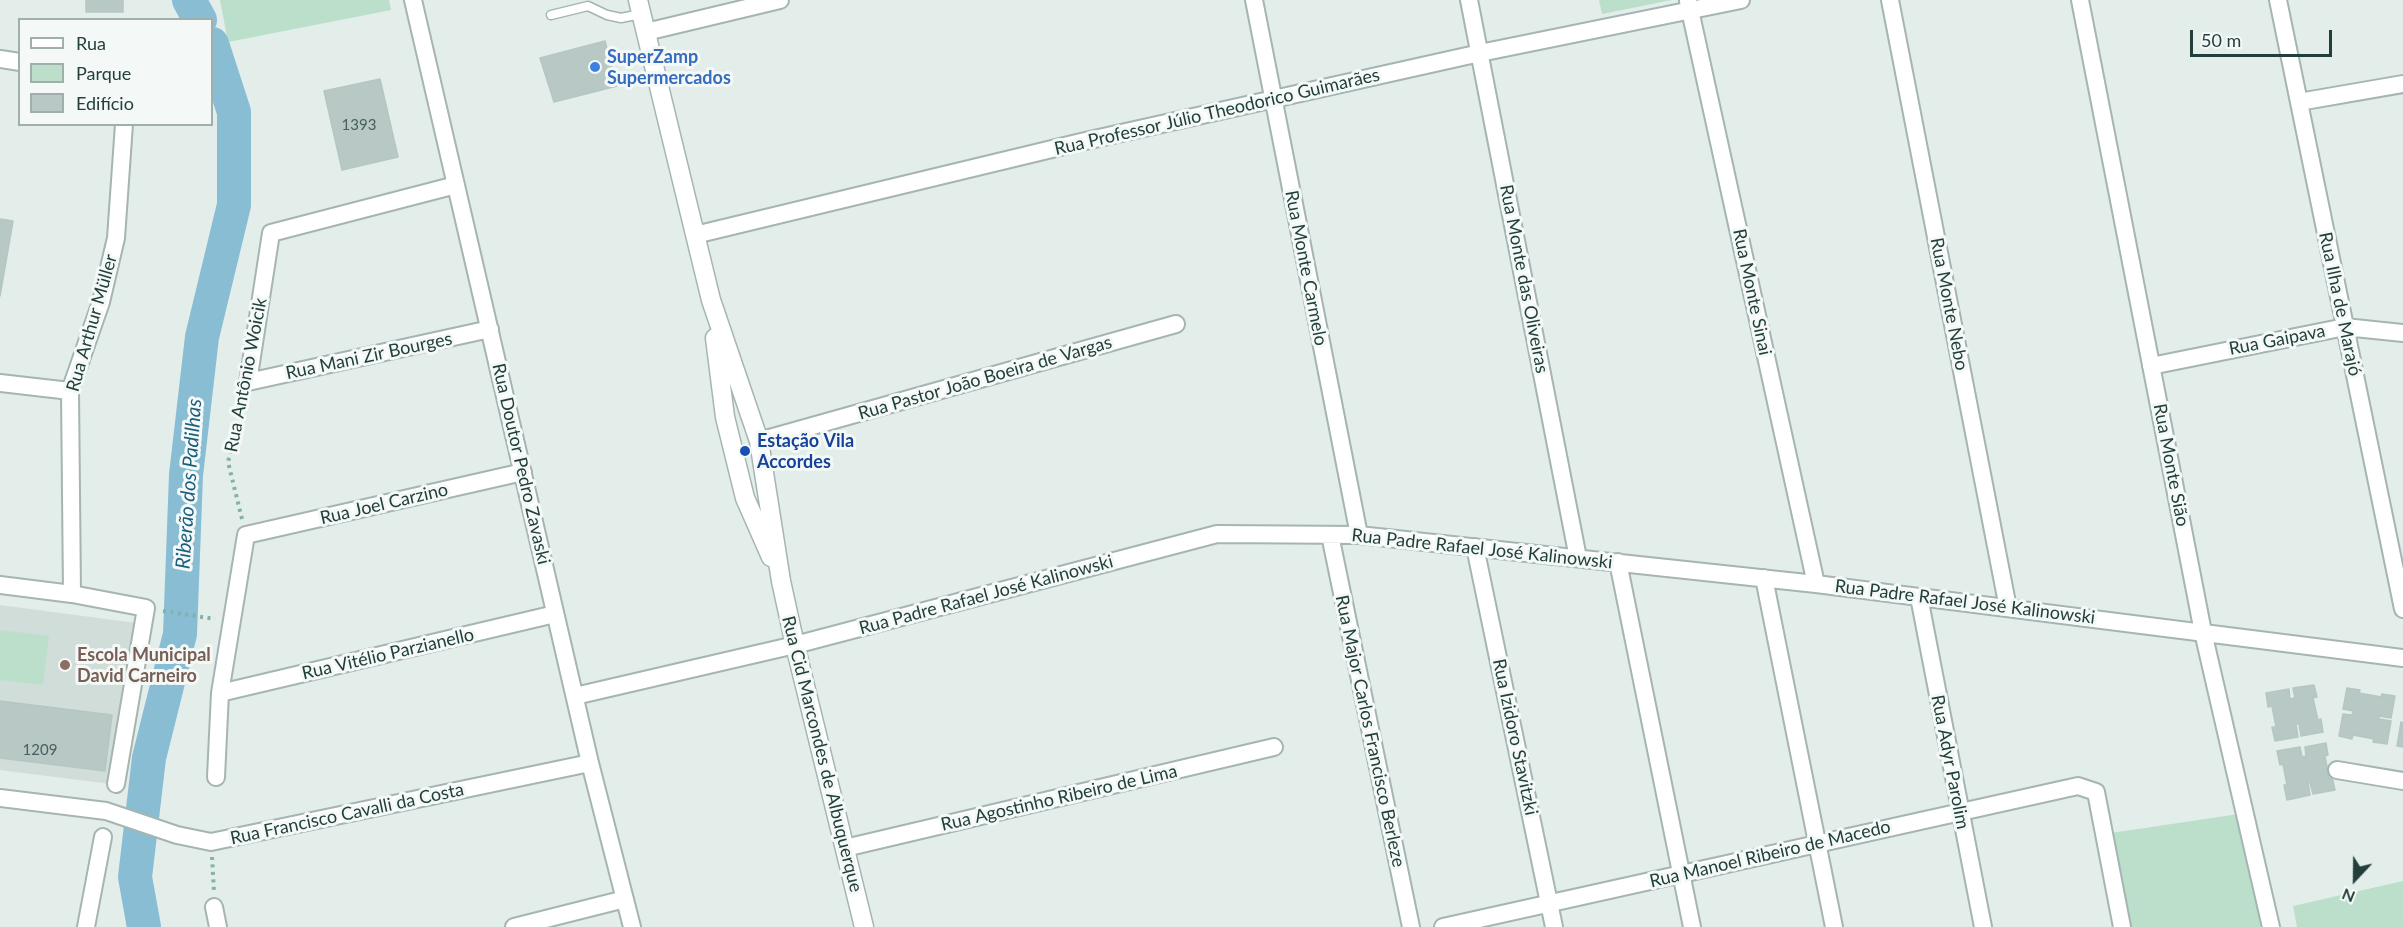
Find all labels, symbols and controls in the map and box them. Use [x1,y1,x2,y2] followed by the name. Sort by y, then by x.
[18,18,213,126] legend
[2193,18,2336,56] scale bar
[2201,29,2241,51] text: 50 m
[76,32,106,54] text: Rua
[607,46,731,88] place label: SuperZamp Supermercados
[588,60,602,74] marker: SuperZamp Supermercados
[76,62,131,84] text: Parque
[1052,64,1382,160] street label: Rua Professor Júlio Theodorico Guimarães
[76,92,134,114] text: Edifício
[342,116,376,134] house number: 1393
[1495,183,1553,375] street label: Rua Monte das Oliveiras
[1280,188,1332,348] street label: Rua Monte Carmelo
[1728,227,1776,357] street label: Rua Monte Sinai
[2314,230,2366,378] street label: Rua Ilha de Marajó
[1926,236,1972,372] street label: Rua Monte Nebo
[62,252,122,394] street label: Rua Arthur Müller
[220,296,272,454] street label: Rua Antônio Woicik
[2227,320,2327,360] street label: Rua Gaipava
[284,328,454,384] street label: Rua Mani Zir Bourges
[856,331,1114,425] street label: Rua Pastor João Boeira de Vargas
[487,361,555,567] street label: Rua Doutor Pedro Zavaski
[171,398,207,570] water label: Riberão dos Padilhas
[2148,402,2194,528] street label: Rua Monte Sião
[757,430,854,472] place label: Estação Vila Accordes
[738,444,752,458] marker: Estação Vila Accordes
[318,479,450,529] street label: Rua Joel Carzino
[1351,525,1613,573] street label: Rua Padre Rafael José Kalinowski
[857,551,1115,639] street label: Rua Padre Rafael José Kalinowski
[1834,575,2096,629] street label: Rua Padre Rafael José Kalinowski
[1331,593,1409,869] street label: Rua Major Carlos Francisco Berleze
[777,614,867,894] street label: Rua Cid Marcondes de Albuquerque
[300,624,476,684] street label: Rua Vitélio Parzianello
[77,644,211,686] place label: Escola Municipal David Carneiro
[1488,657,1542,817] street label: Rua Izidoro Stavitzki
[58,658,72,672] marker: Escola Municipal David Carneiro
[1926,693,1974,831] street label: Rua Adyr Parolim
[23,741,57,759] house number: 1209
[939,760,1179,836] street label: Rua Agostinho Ribeiro de Lima
[228,779,466,849] street label: Rua Francisco Cavalli da Costa
[1647,816,1893,892] street label: Rua Manoel Ribeiro de Macedo
[2325,849,2385,909] north arrow
[2339,885,2357,907] text: N

